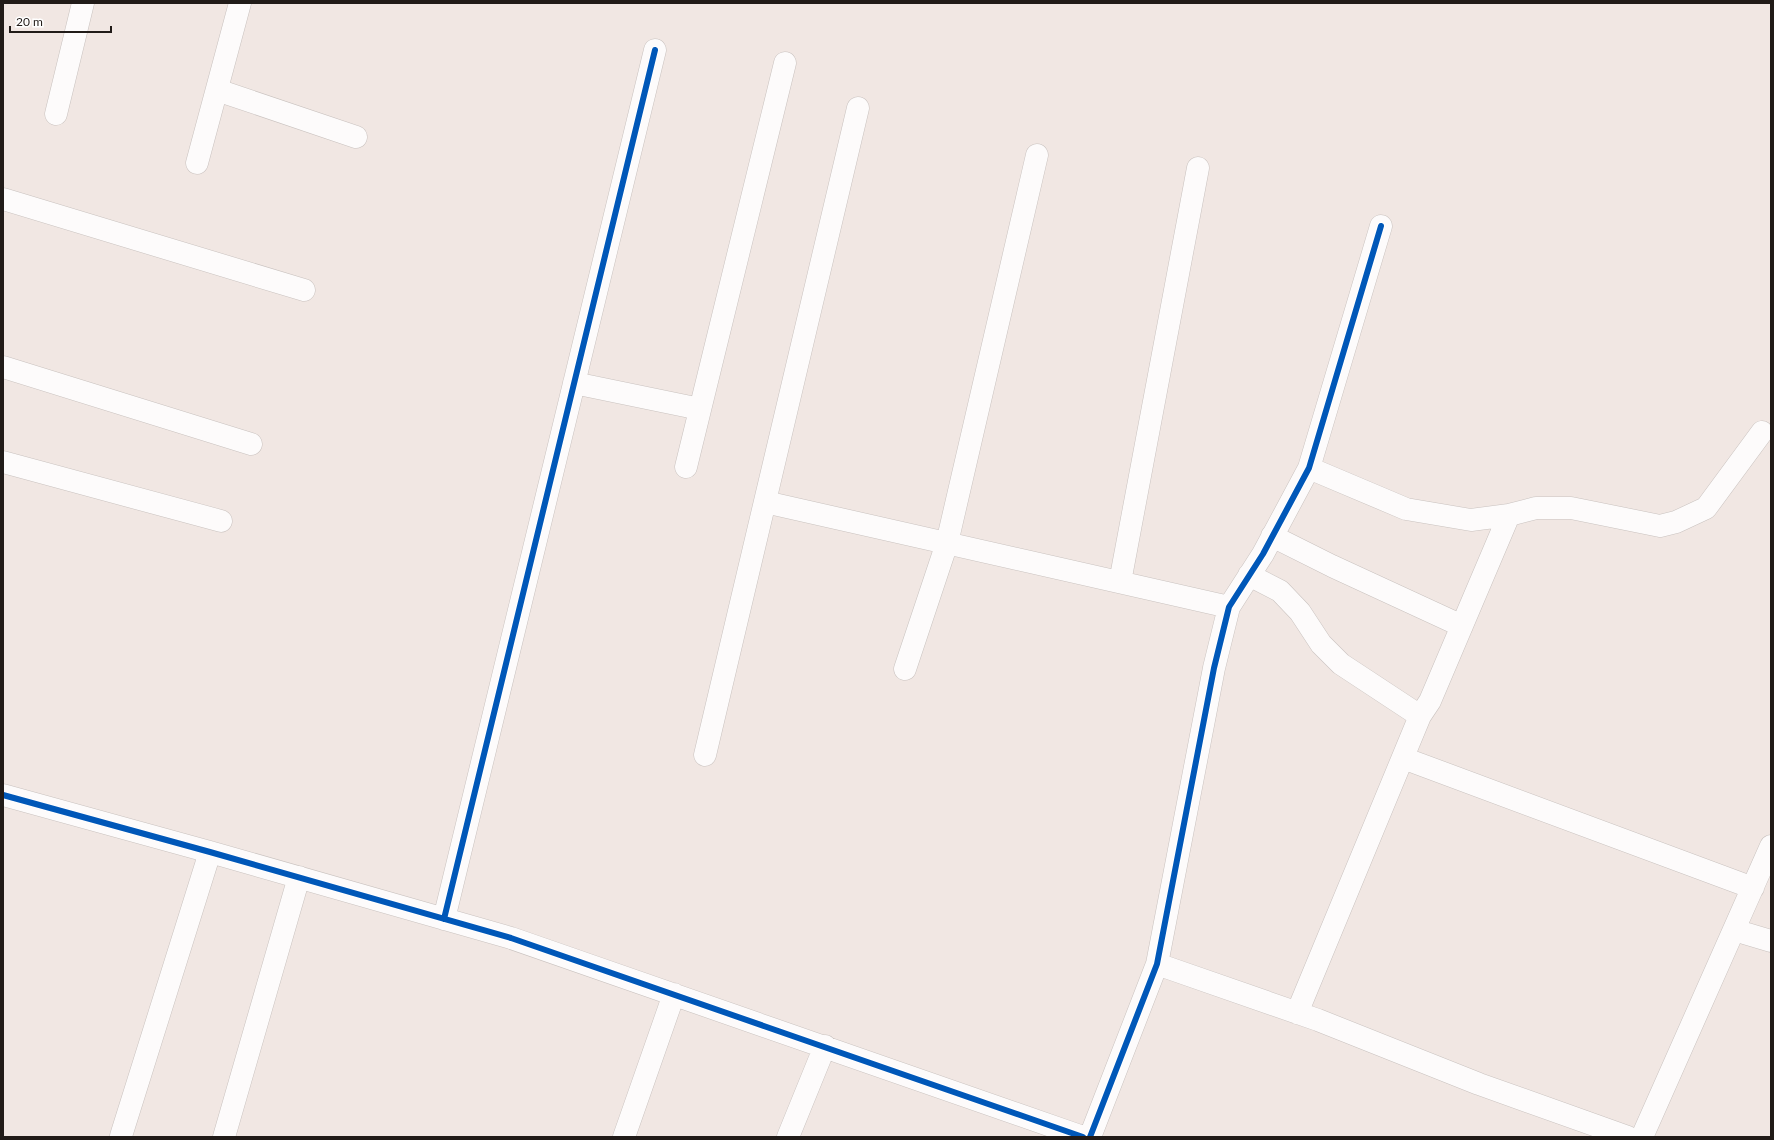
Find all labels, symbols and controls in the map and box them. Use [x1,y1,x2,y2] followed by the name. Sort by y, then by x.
[10,8,111,34] scale bar
[16,14,43,29] text: 20 m

